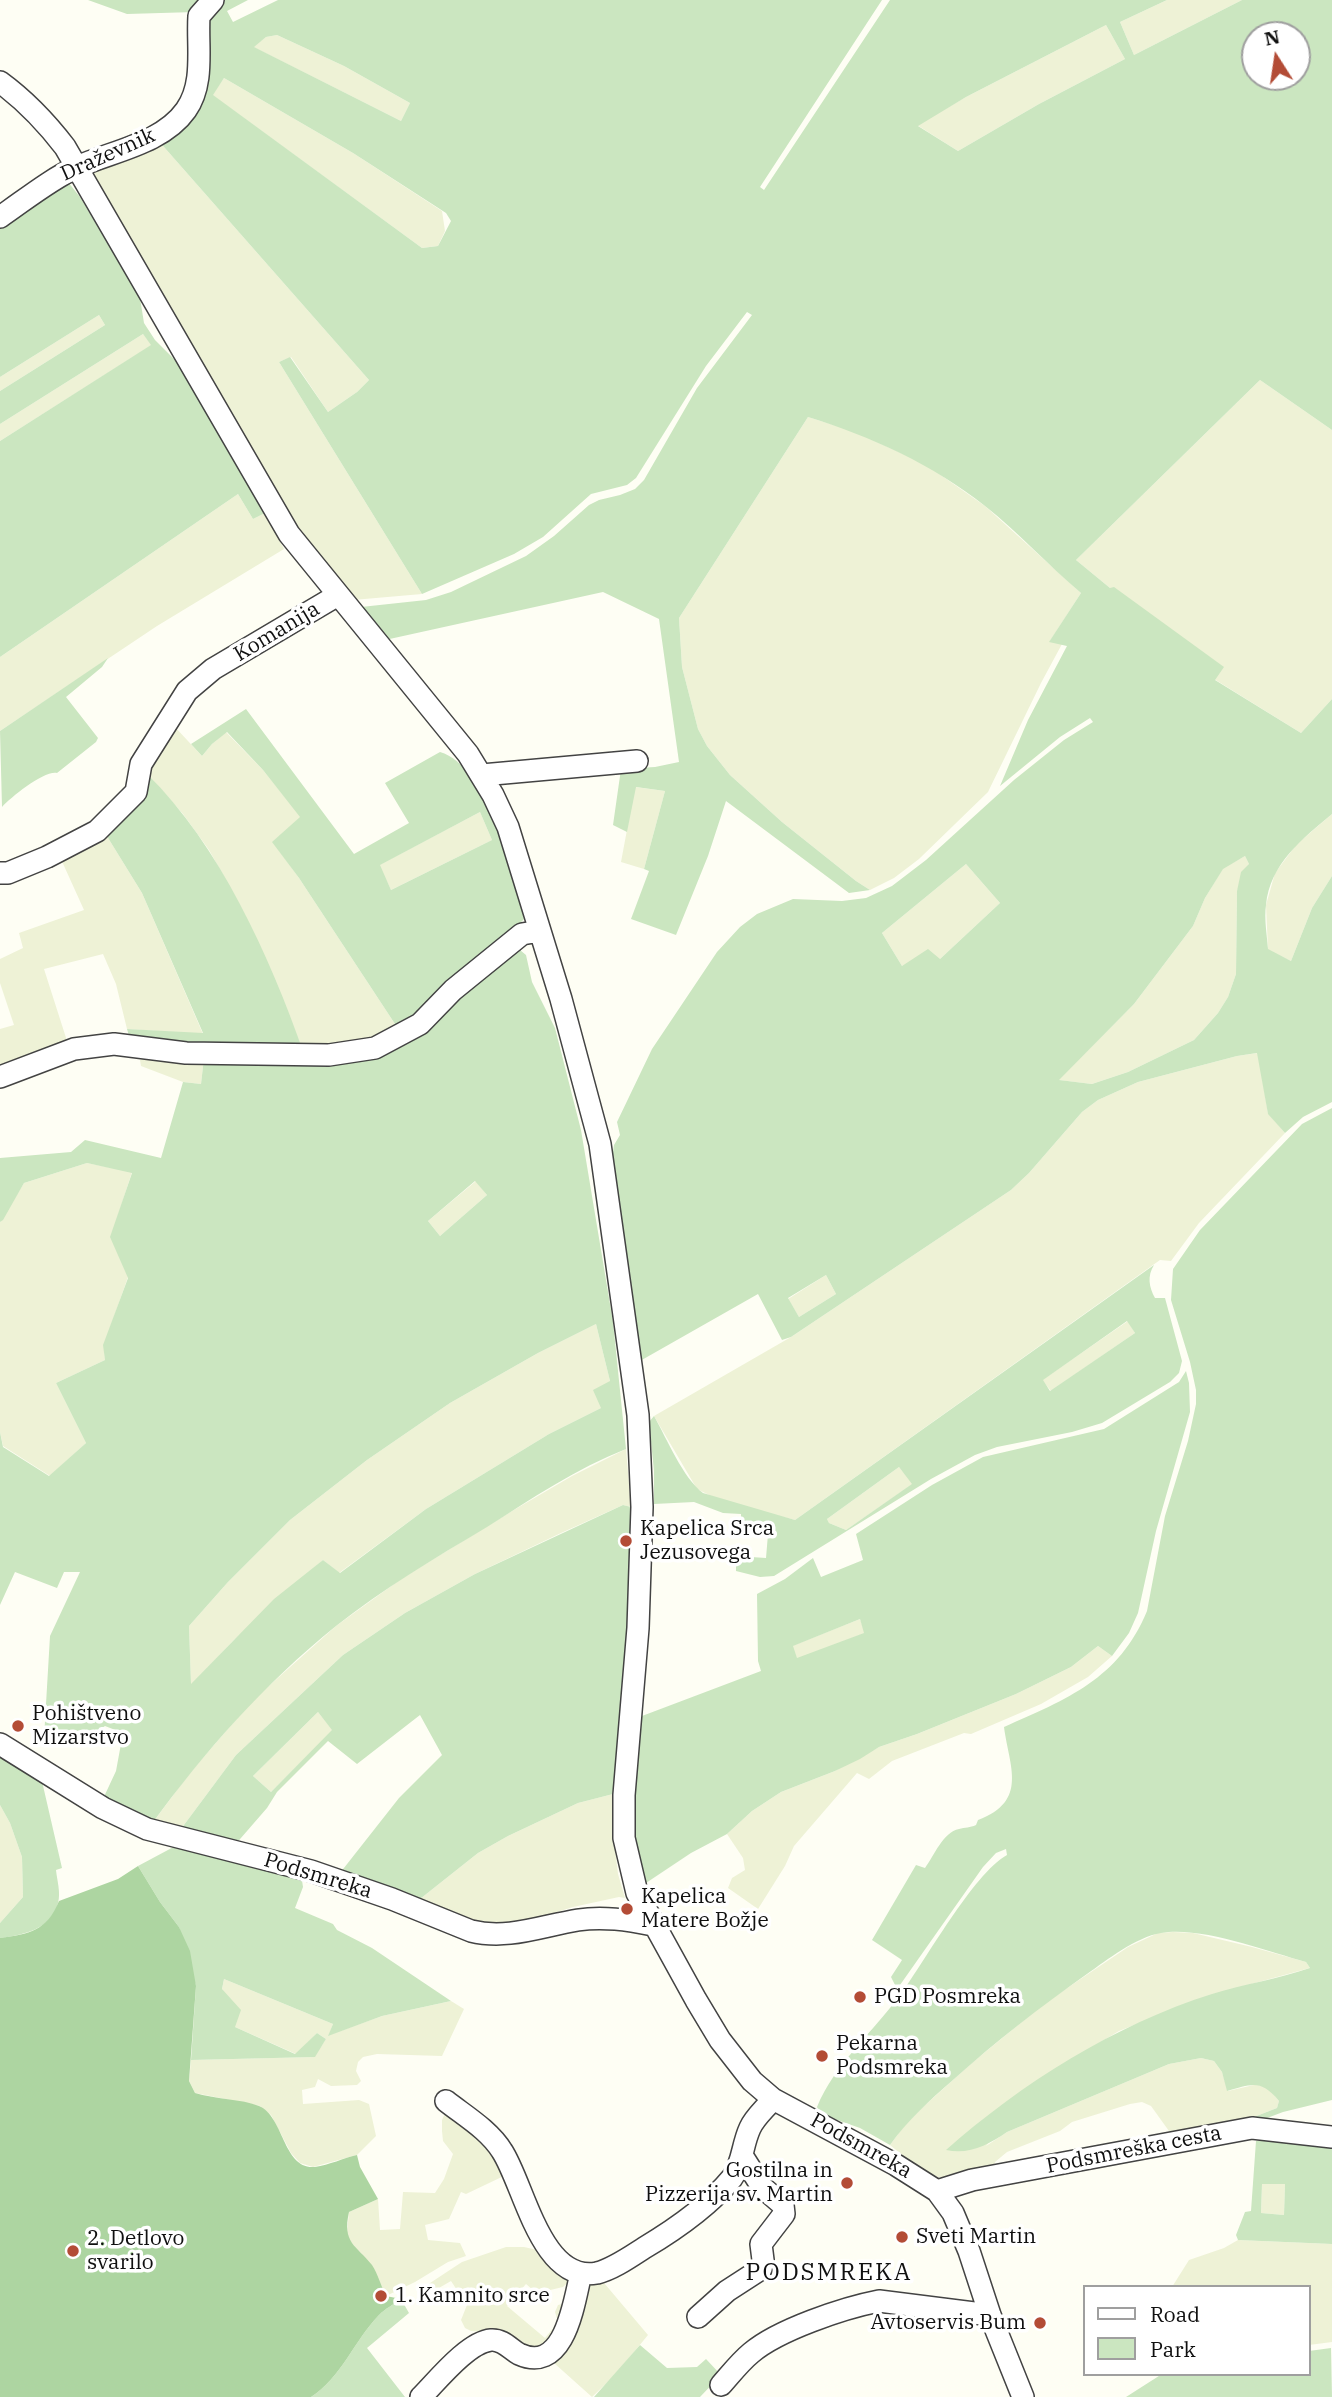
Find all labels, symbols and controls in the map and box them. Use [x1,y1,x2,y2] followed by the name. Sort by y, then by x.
[1241,21,1311,91] north arrow
[1262,24,1282,51] text: N
[57,123,159,187] street label: Draževnik
[230,597,324,667] street label: Komanija
[640,1516,774,1566] place label: Kapelica Srca Jezusovega
[618,1533,634,1549] marker: Kapelica Srca Jezusovega
[32,1701,141,1751] place label: Pohištveno Mizarstvo
[10,1718,26,1734] marker: Pohištveno Mizarstvo
[261,1848,375,1904] street label: Podsmreka
[641,1884,769,1934] place label: Kapelica Matere Božje
[619,1901,635,1917] marker: Kapelica Matere Božje
[874,1984,1021,2010] place label: PGD Posmreka
[852,1989,868,2005] marker: PGD Posmreka
[836,2031,948,2081] place label: Pekarna Podsmreka
[814,2048,830,2064] marker: Pekarna Podsmreka
[806,2108,916,2184] street label: Podsmreka
[1044,2121,1224,2179] street label: Podsmreška cesta
[645,2158,833,2208] place label: Gostilna in Pizzerija sv. Martin
[839,2175,855,2191] marker: Gostilna in Pizzerija sv. Martin
[916,2224,1036,2250] place label: Sveti Martin
[87,2226,184,2276] place label: 2. Detlovo svarilo
[894,2229,910,2245] marker: Sveti Martin
[65,2243,81,2259] marker: 2. Detlovo svarilo
[747,2259,911,2287] district label: PODSMREKA
[395,2283,550,2309] place label: 1. Kamnito srce
[1084,2285,1311,2376] legend
[373,2288,389,2304] marker: 1. Kamnito srce
[1150,2300,1200,2328] text: Road
[870,2310,1026,2336] place label: Avtoservis Bum
[1032,2315,1048,2331] marker: Avtoservis Bum
[1150,2335,1196,2363] text: Park

